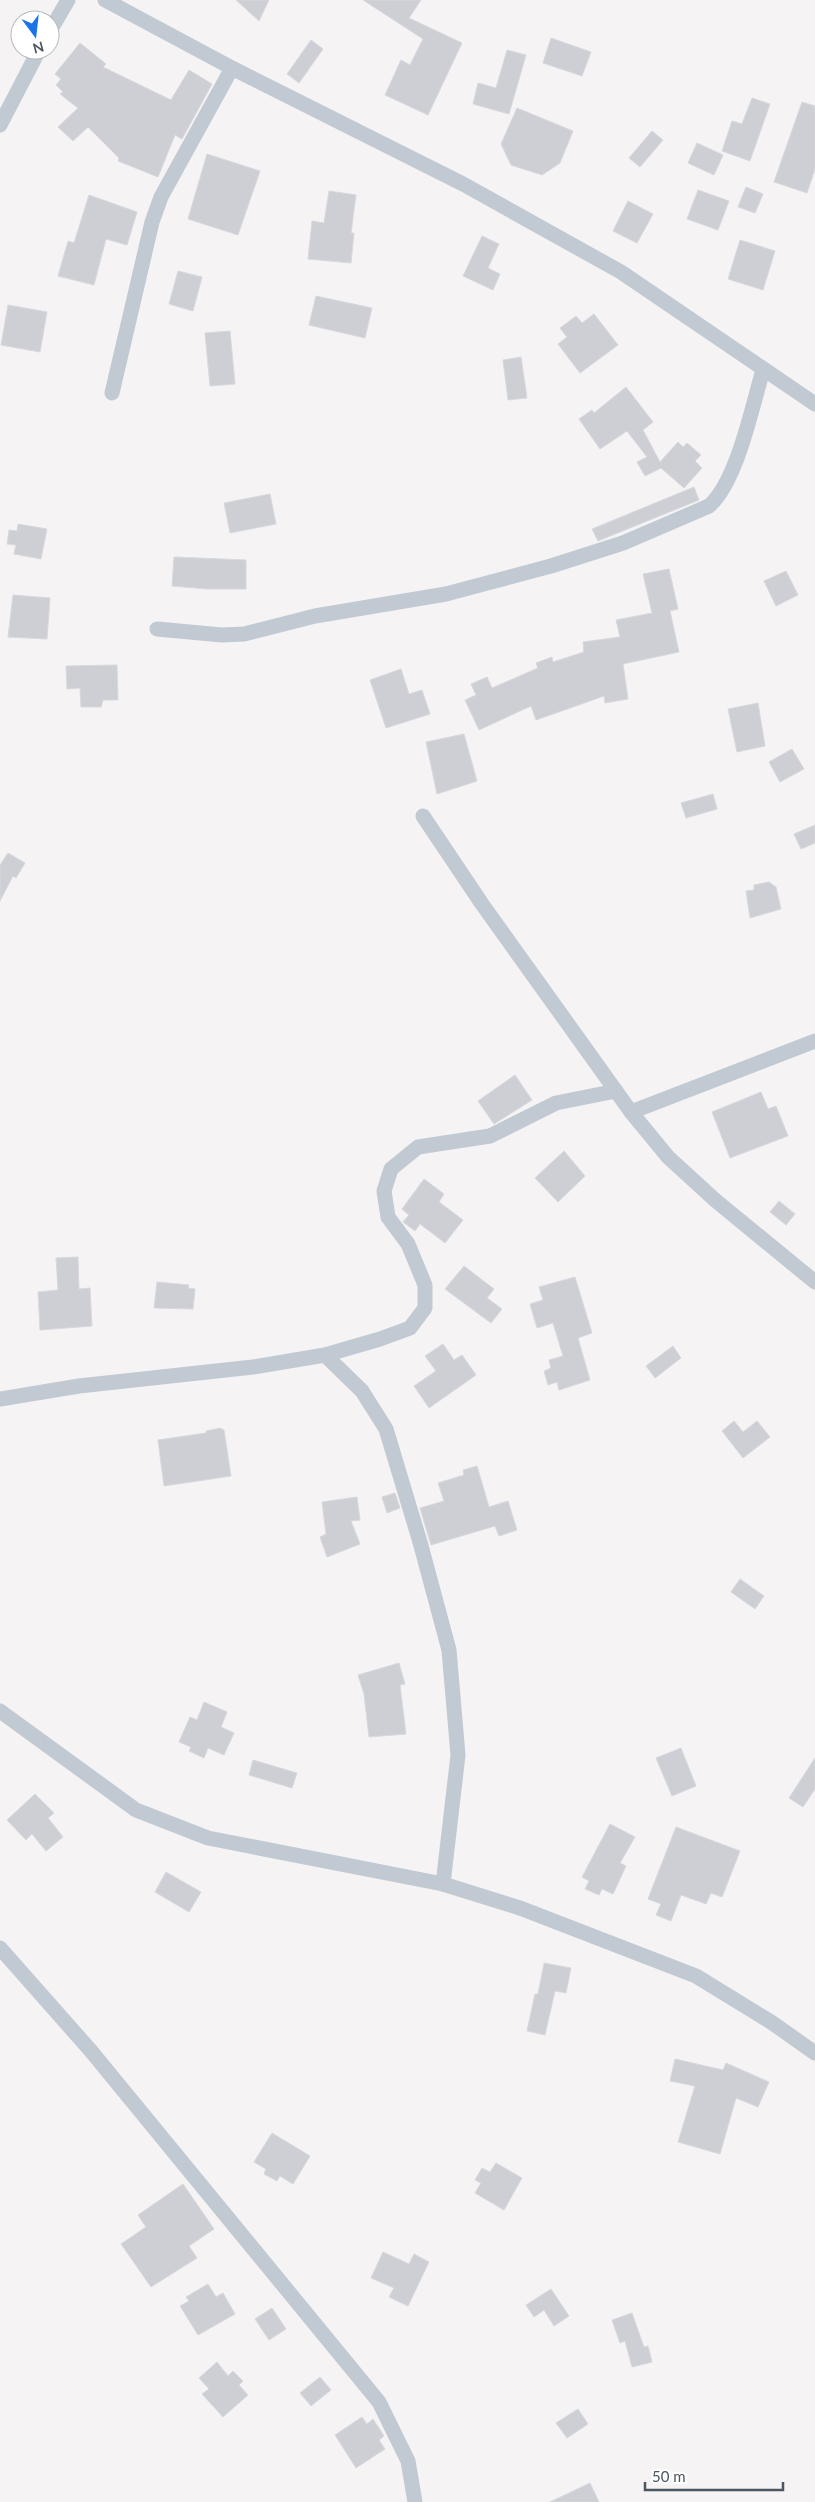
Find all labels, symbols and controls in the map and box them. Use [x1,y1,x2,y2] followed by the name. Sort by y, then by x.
[10,10,60,60] north arrow
[31,38,46,58] text: N
[645,2460,782,2492] scale bar
[652,2467,686,2485] text: 50 m

